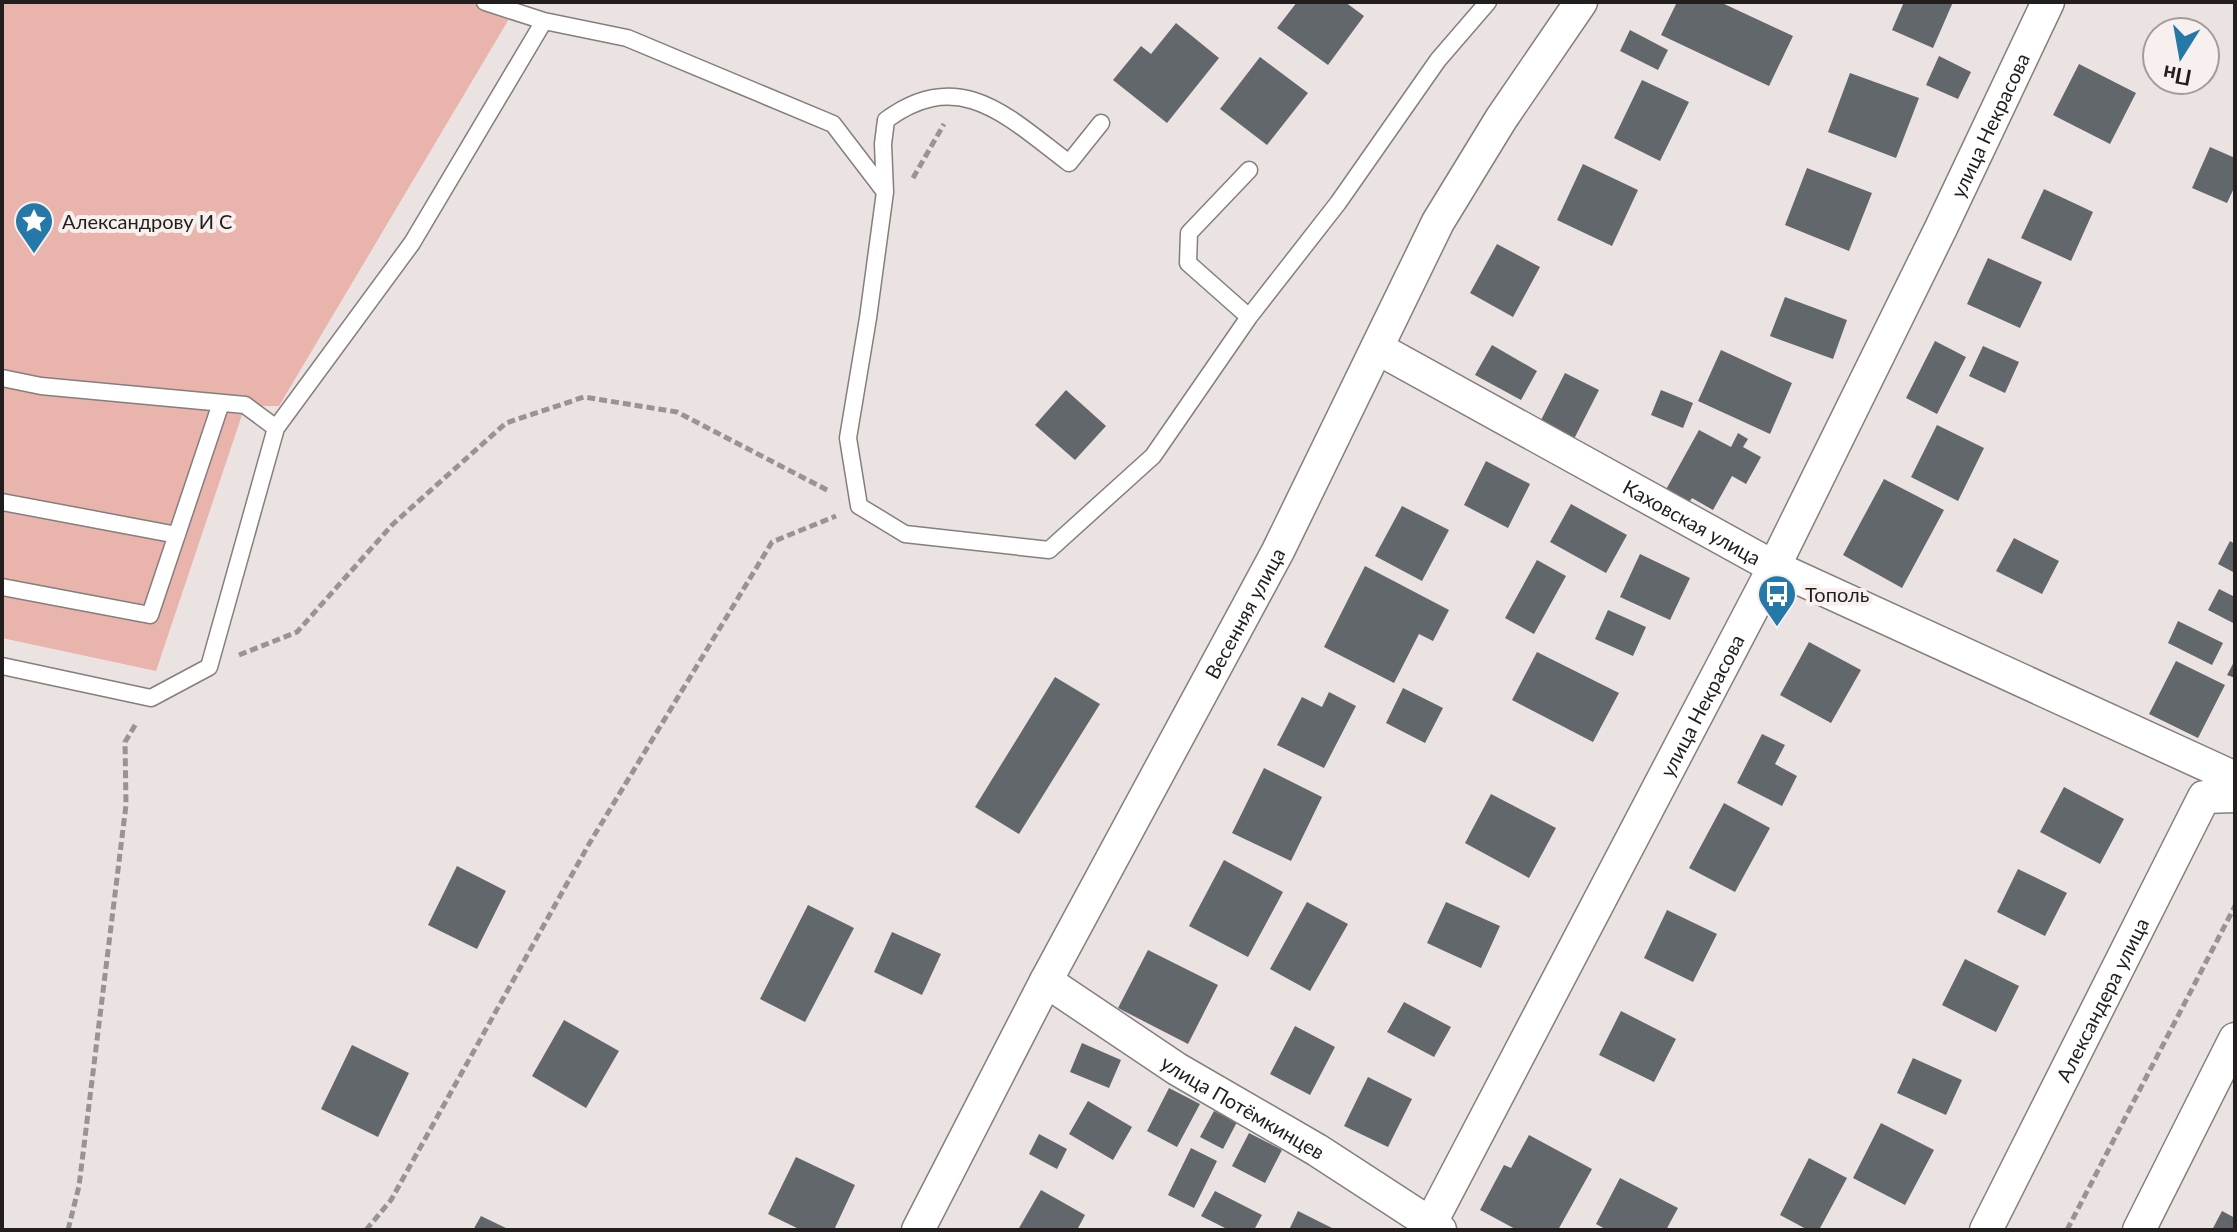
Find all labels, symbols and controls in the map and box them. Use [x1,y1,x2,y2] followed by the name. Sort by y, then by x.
[2141,16,2221,96] north arrow
[1945,49,2034,201] street label: улица Некрасова
[2160,60,2194,92] text: Пн
[13,200,55,255] place icon: Александрову И С
[62,209,232,233] place label: Александрову И С
[1619,474,1765,570] street label: Каховская улица
[1199,543,1290,683] street label: Весенняя улица
[1756,573,1798,628] bus stop icon: Тополь
[1805,582,1869,606] place label: Тополь
[1654,630,1749,781] street label: улица Некрасова
[2051,914,2153,1086] street label: Александера улица
[1157,1050,1329,1164] street label: улица Потёмкинцев

